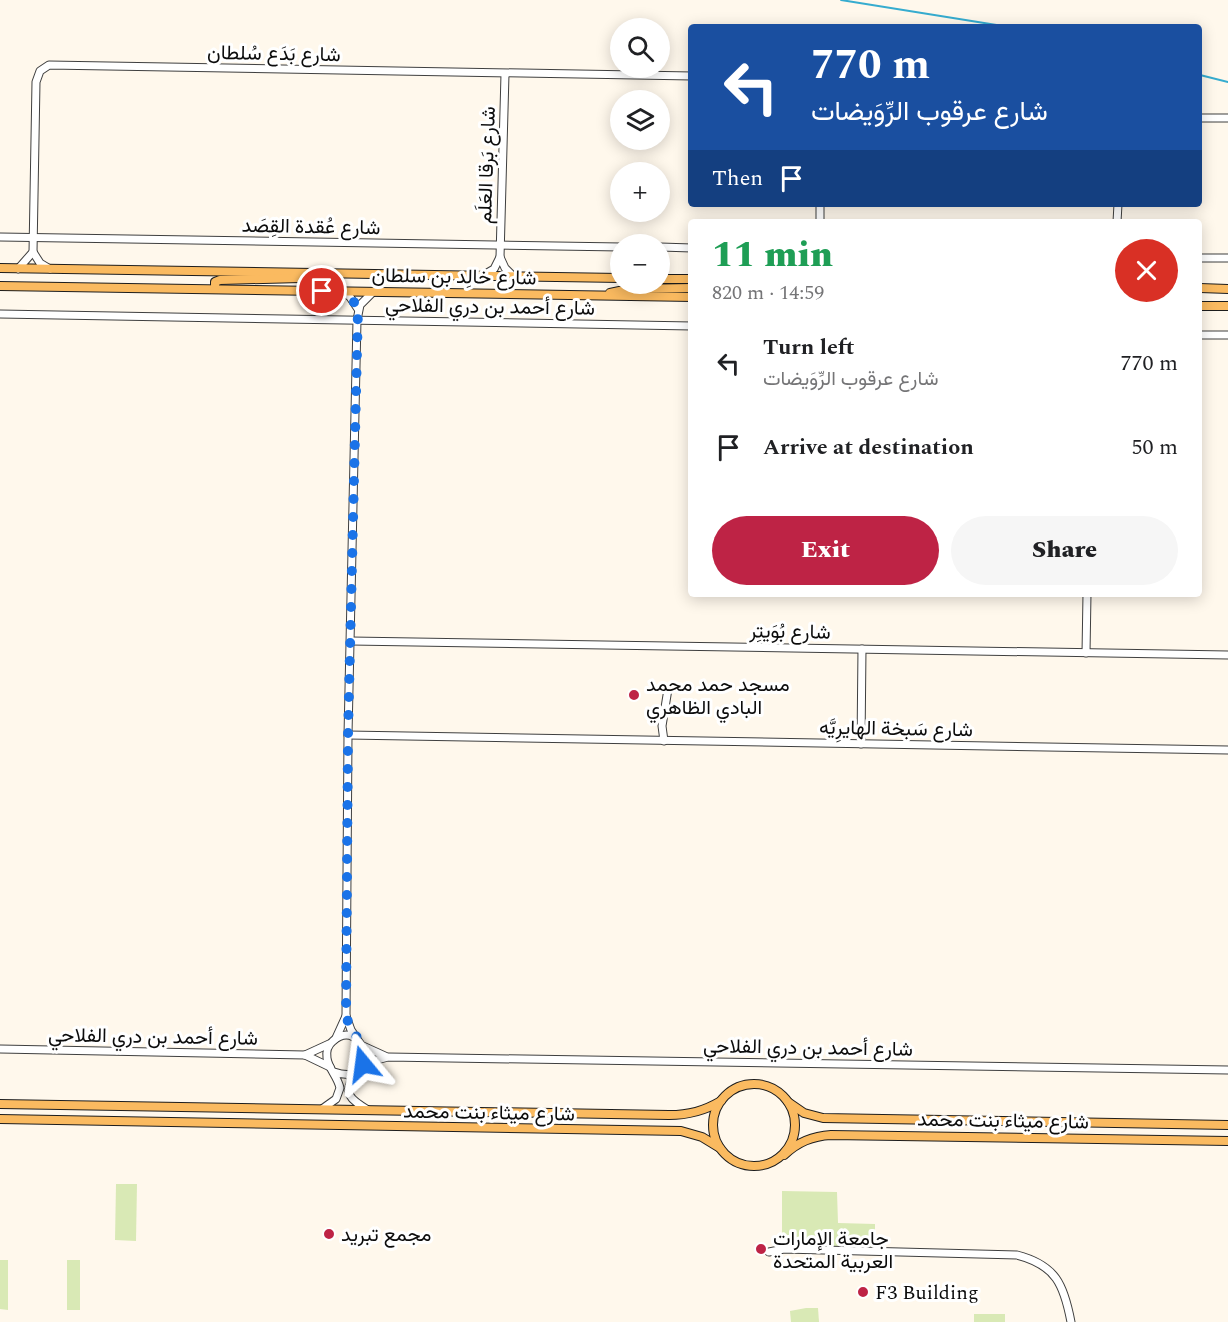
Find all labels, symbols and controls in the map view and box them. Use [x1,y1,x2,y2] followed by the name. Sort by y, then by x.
[610,18,670,294] map controls
[610,18,670,78] button: search
[811,34,930,97] text: 770 m
[207,38,341,70] street label: شارع بَدَع سُلطان
[712,48,790,126] icon: left
[610,90,670,150] button: layers
[811,91,1048,133] text: شارع عرقوب الرِّوَيضات
[470,106,504,224] street label: شارع بَرقا العَلَم
[610,162,670,222] button: +
[712,162,763,195] text: Then
[775,162,808,195] icon: arrive
[241,211,381,243] street label: شارع عُقدة القِصَد
[712,228,833,283] text: 11 min
[610,234,670,294] button: −
[1115,239,1178,302] button: close
[371,261,537,293] street label: شارع خالِد بن سلطان
[296,265,347,316] pin
[305,274,338,307] icon: arrive
[712,278,824,308] text: 820 m · 14:59
[385,290,595,325] street label: شارع أحمد بن دري الفلاحي
[763,331,855,364] text: Turn left
[712,347,745,380] icon: left
[1121,347,1178,380] text: 770 m
[763,364,938,394] text: شارع عرقوب الرِّوَيضات
[712,431,745,464] icon: arrive
[763,431,974,464] text: Arrive at destination
[1132,431,1178,464] text: 50 m
[712,516,939,585] button: Exit
[951,516,1178,585] button: Share
[748,616,831,648] street label: شارع بُوَيتِر
[646,670,790,724] place label: مسجد حمد محمد البادي الظاهري
[627,688,641,702] marker: مسجد حمد محمد البادي الظاهري
[819,713,973,745] street label: شارع سَبخة الهايرِيَّه
[48,1020,258,1055] street label: شارع أحمد بن دري الفلاحي
[703,1031,913,1066] street label: شارع أحمد بن دري الفلاحي
[331,1032,395,1096] position arrow
[403,1097,575,1129] street label: شارع ميثاء بنت محمد
[917,1105,1089,1137] street label: شارع ميثاء بنت محمد
[341,1220,431,1250] place label: مجمع تبريد
[773,1224,893,1277] place label: جامعة الإمارات العربية المتحدة
[322,1227,336,1241] marker: مجمع تبريد
[754,1242,768,1256] marker: جامعة الإمارات العربية المتحدة
[875,1278,979,1308] place label: F3 Building
[856,1285,870,1299] marker: F3 Building

